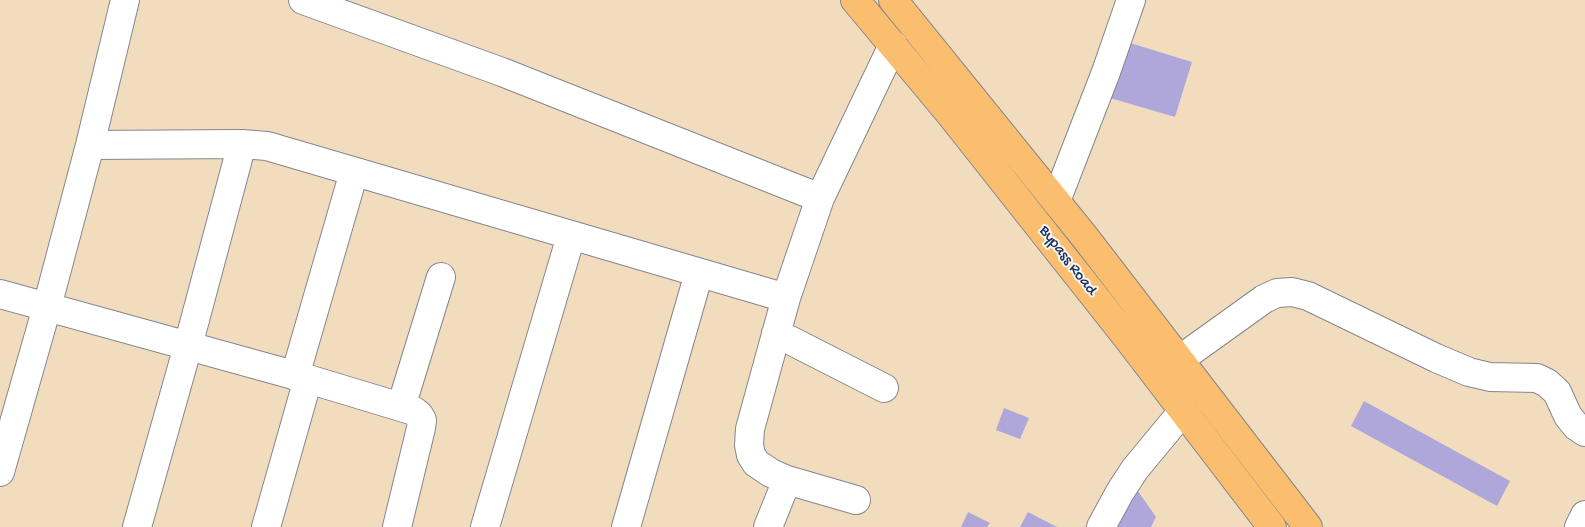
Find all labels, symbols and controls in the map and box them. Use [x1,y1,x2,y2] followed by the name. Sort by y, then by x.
[1034,222,1100,300] street label: Bypass Road

